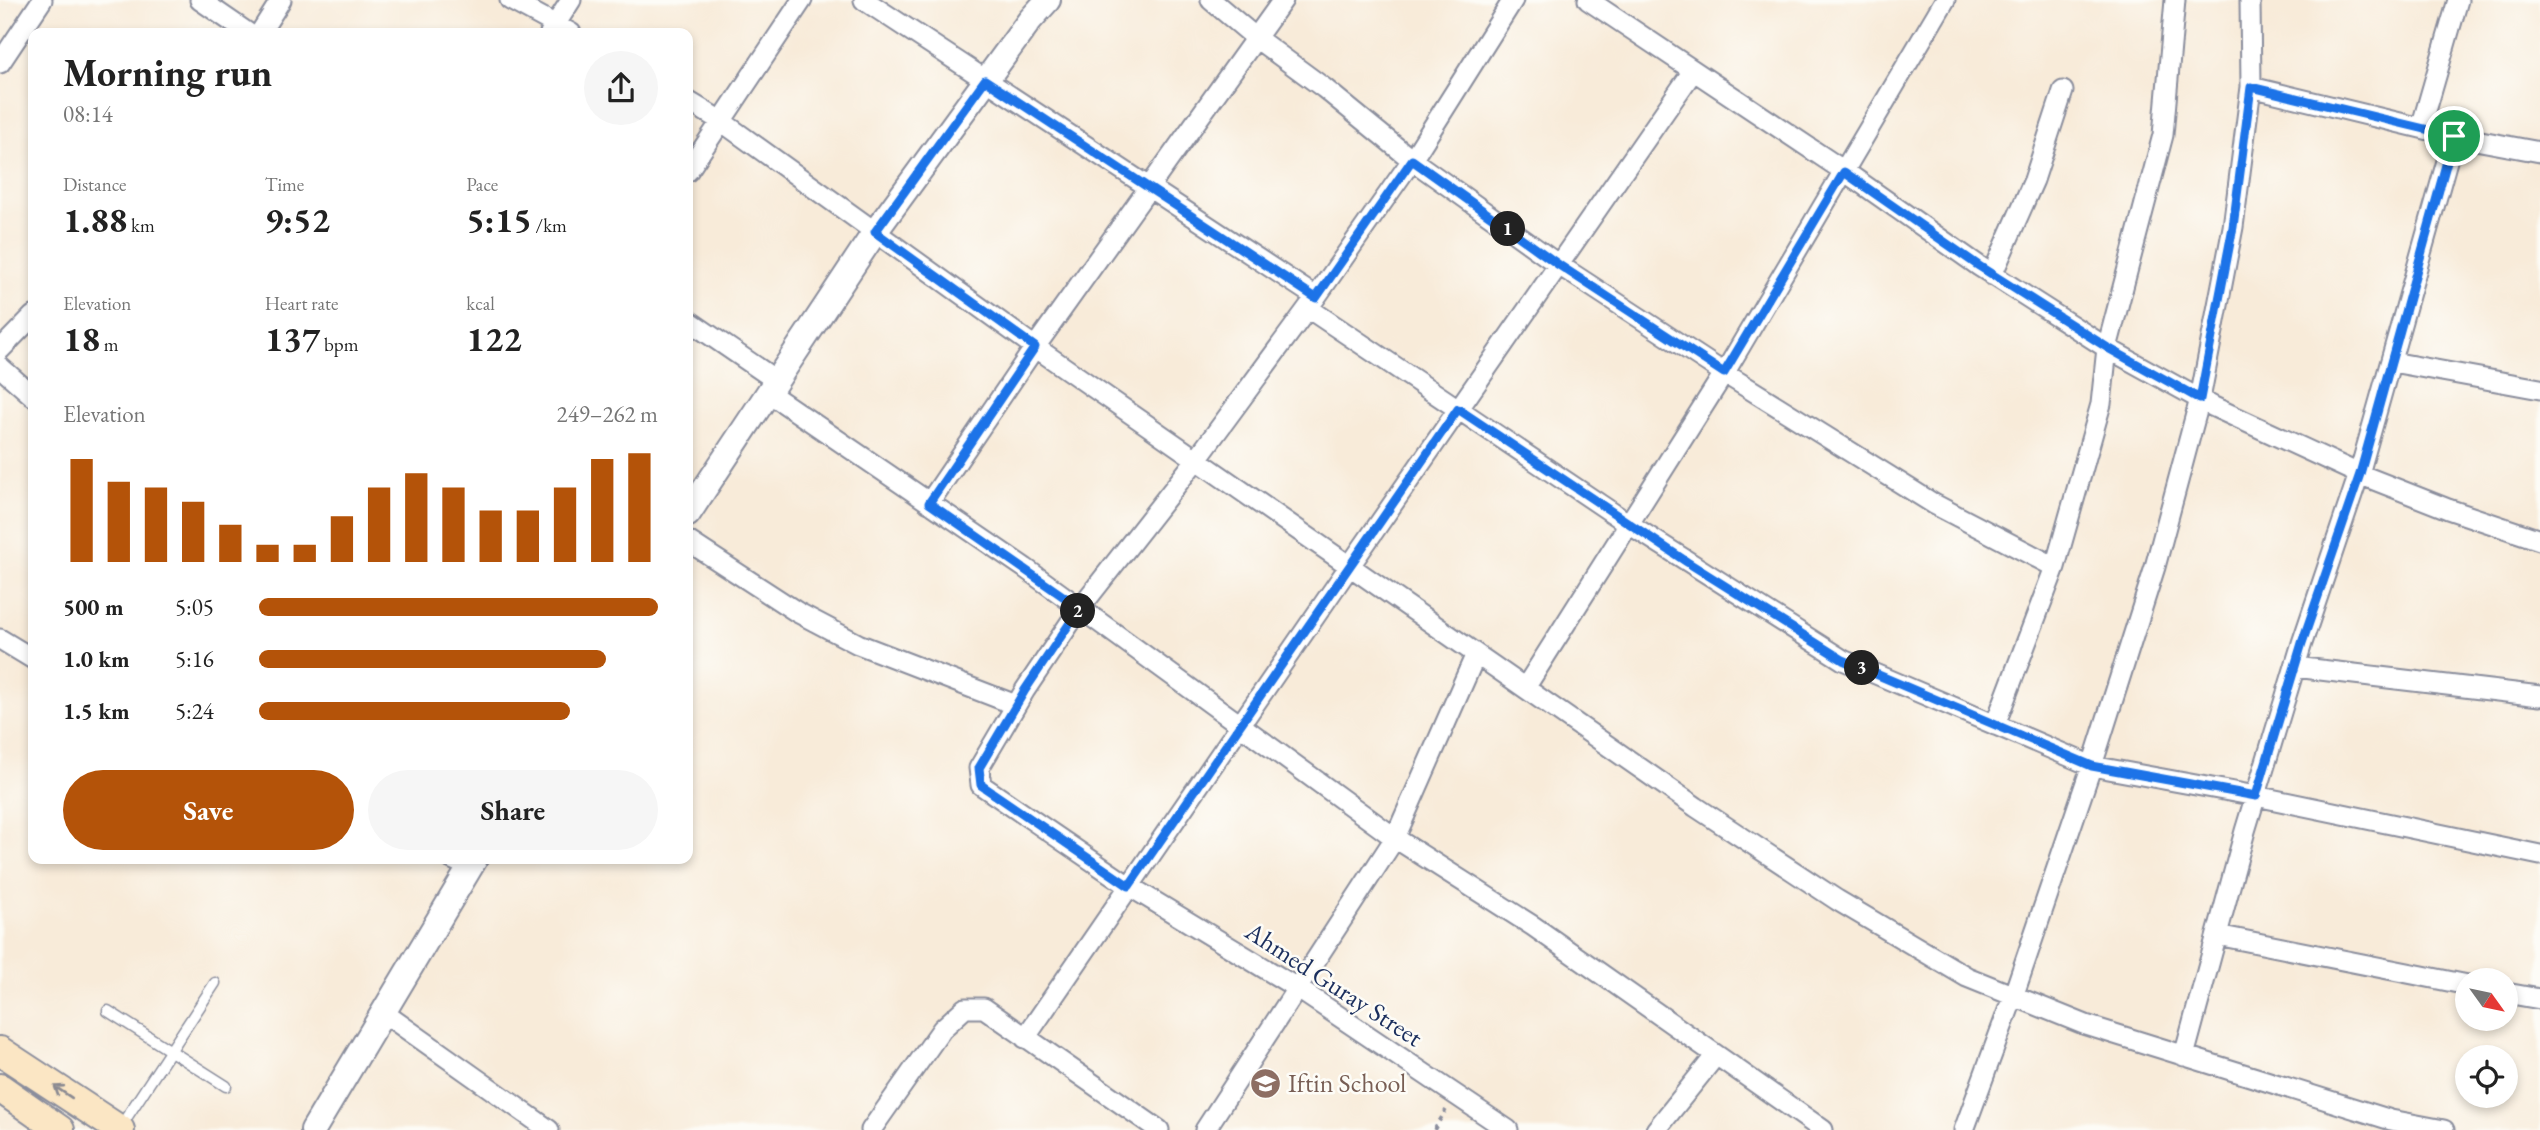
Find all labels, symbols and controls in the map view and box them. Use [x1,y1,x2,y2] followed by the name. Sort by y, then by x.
[63,48,272,97] text: Morning run
[584,51,658,125] button: share
[63,99,113,129] text: 08:14
[2424,106,2484,166] pin
[2435,117,2473,155] icon: arrive
[63,172,126,197] text: Distance
[265,172,304,197] text: Time
[466,172,498,197] text: Pace
[63,197,127,242] text: 1.88
[265,197,330,242] text: 9:52
[466,197,532,242] text: 5:15
[1490,212,1526,246] pin: 1
[127,213,155,238] text: km
[532,213,567,238] text: /km
[1502,216,1513,241] text: 1
[63,291,131,316] text: Elevation
[265,291,338,316] text: Heart rate
[466,291,495,316] text: kcal
[63,316,100,361] text: 18
[265,316,320,361] text: 137
[466,316,522,361] text: 122
[100,332,119,357] text: m
[320,332,358,357] text: bpm
[63,399,146,429] text: Elevation
[557,399,658,429] text: 249–262 m
[63,592,124,622] text: 500 m
[175,592,214,622] text: 5:05
[1060,594,1096,628] pin: 2
[1072,598,1083,623] text: 2
[63,644,130,674] text: 1.0 km
[175,644,214,674] text: 5:16
[1844,650,1880,686] pin: 3
[1856,655,1867,680] text: 3
[63,696,130,726] text: 1.5 km
[175,696,214,726] text: 5:24
[63,770,354,850] button: Save
[368,770,658,850] button: Share
[1238,913,1429,1054] street label: Ahmed Guray Street
[2455,968,2518,1031] north arrow
[2455,968,2518,1108] map controls
[2455,1045,2518,1108] button: locate
[1248,1066,1282,1100] school or university icon: Iftin School
[1288,1066,1406,1100] place label: Iftin School
[54,1085,73,1100] one-way arrow

